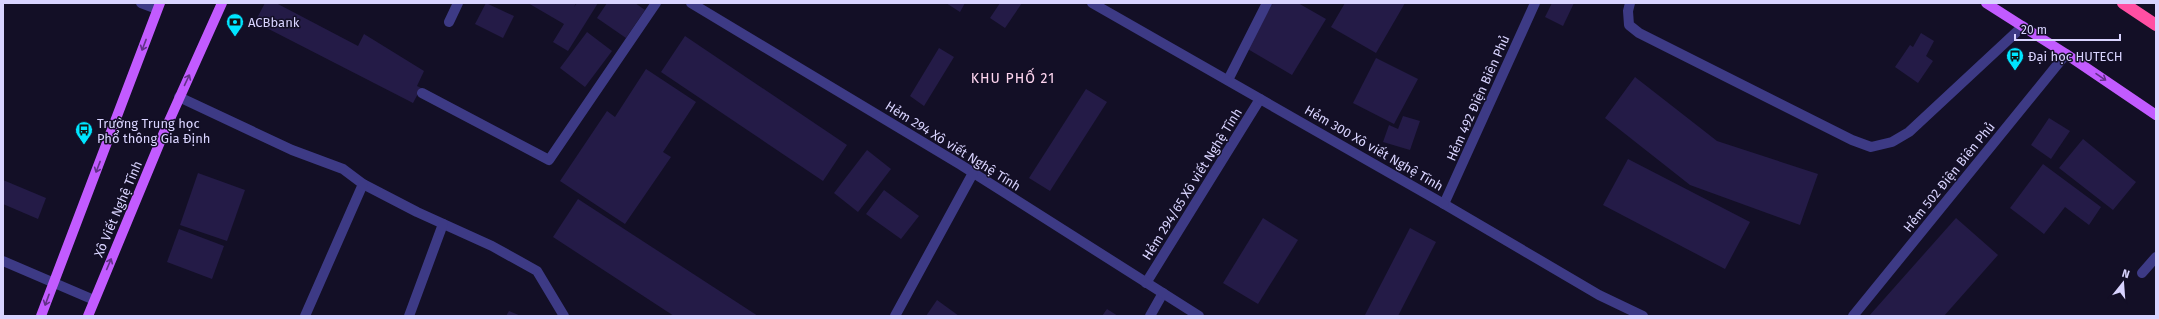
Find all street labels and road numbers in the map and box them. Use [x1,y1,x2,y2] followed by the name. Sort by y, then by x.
[1443,33,1513,163] street label: Hẻm 492 Điện Biên Phủ
[883,98,1023,194] street label: Hẻm 294 Xô viết Nghệ Tĩnh
[1302,102,1446,194] street label: Hẻm 300 Xô viết Nghệ Tĩnh
[1139,105,1245,263] street label: Hẻm 294/65 Xô viết Nghệ Tĩnh
[1900,119,1998,235] street label: Hẻm 502 Điện Biên Phủ
[91,158,145,260] street label: Xô Viết Nghệ Tĩnh

